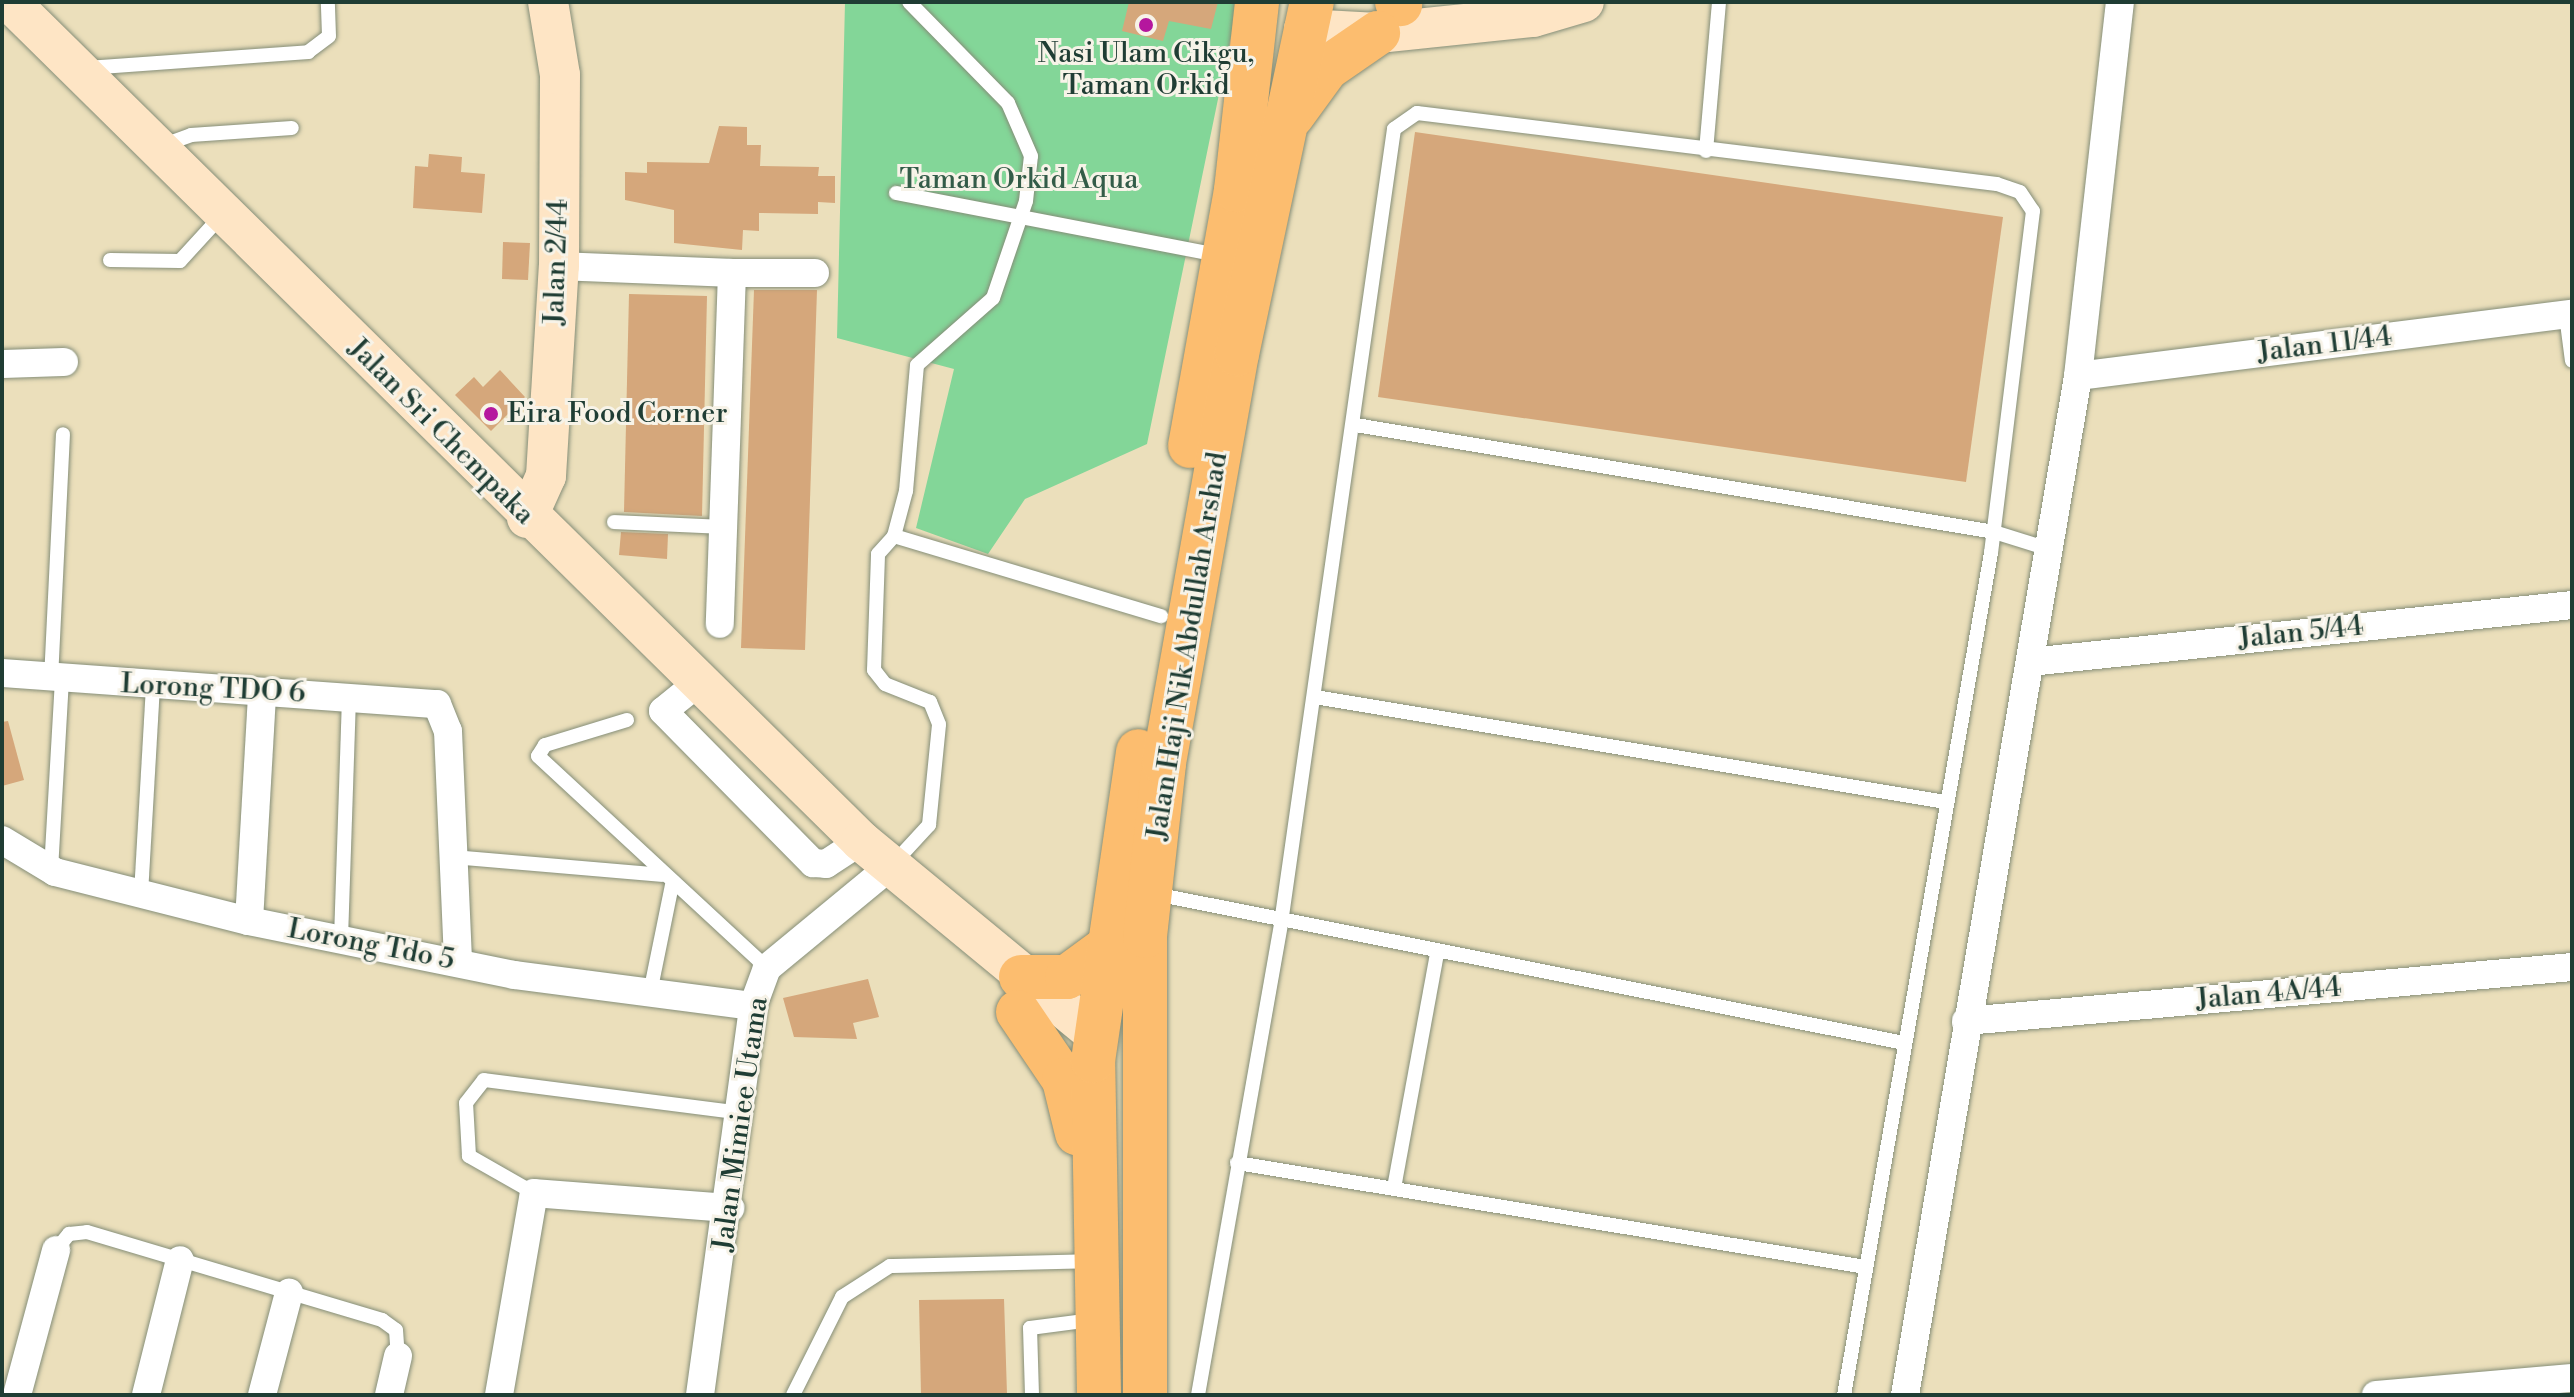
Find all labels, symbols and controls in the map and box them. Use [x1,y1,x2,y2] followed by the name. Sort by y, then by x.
[1137,16,1155,34] marker: Nasi Ulam Cikgu, Taman Orkid
[1038,37,1254,103] place label: Nasi Ulam Cikgu, Taman Orkid
[900,163,1138,197] park label: Taman Orkid Aqua
[538,198,576,326] street label: Jalan 2/44
[2256,320,2394,370] street label: Jalan 11/44
[341,332,541,532] street label: Jalan Sri Chempaka
[507,397,727,431] place label: Eira Food Corner
[482,405,500,423] marker: Eira Food Corner
[1141,450,1235,842] street label: Jalan Haji Nik Abdullah Arshad
[2237,610,2365,656] street label: Jalan 5/44
[120,667,306,711] street label: Lorong TDO 6
[285,912,457,978] street label: Lorong Tdo 5
[2195,971,2343,1017] street label: Jalan 4A/44
[707,995,775,1253] street label: Jalan Mimiee Utama

